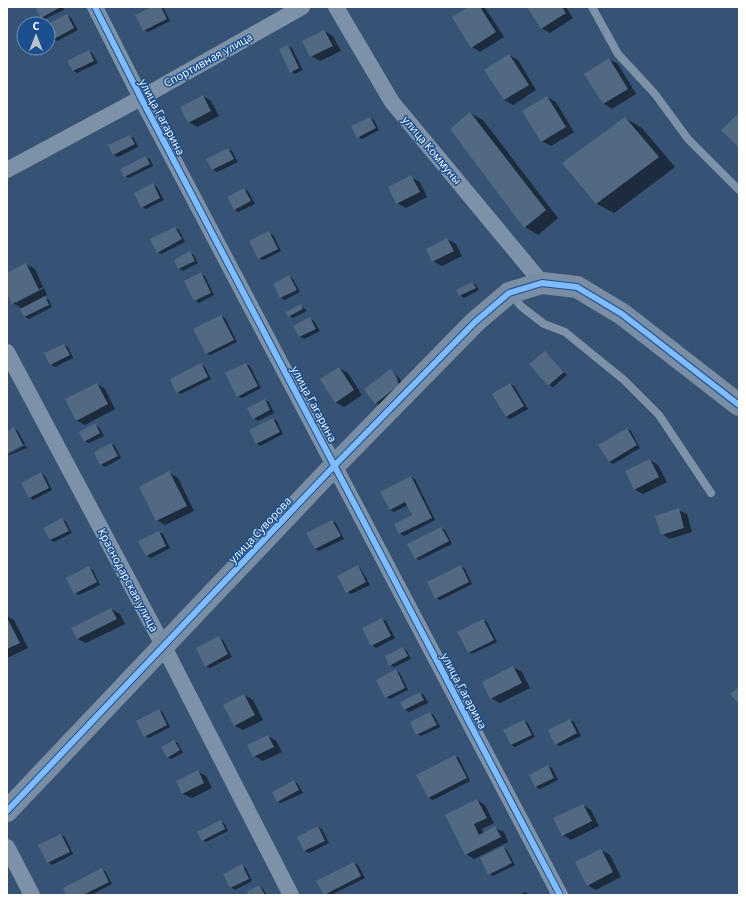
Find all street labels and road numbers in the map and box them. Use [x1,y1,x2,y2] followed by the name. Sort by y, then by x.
[161,29,255,90] street label: Спортивная улица
[136,76,189,157] street label: улица Гагарина
[399,112,465,187] street label: улица Коммуны
[288,363,341,444] street label: улица Гагарина
[225,493,294,566] street label: улица Суворова
[95,525,162,634] street label: Краснодарская улица
[438,650,491,731] street label: улица Гагарина

